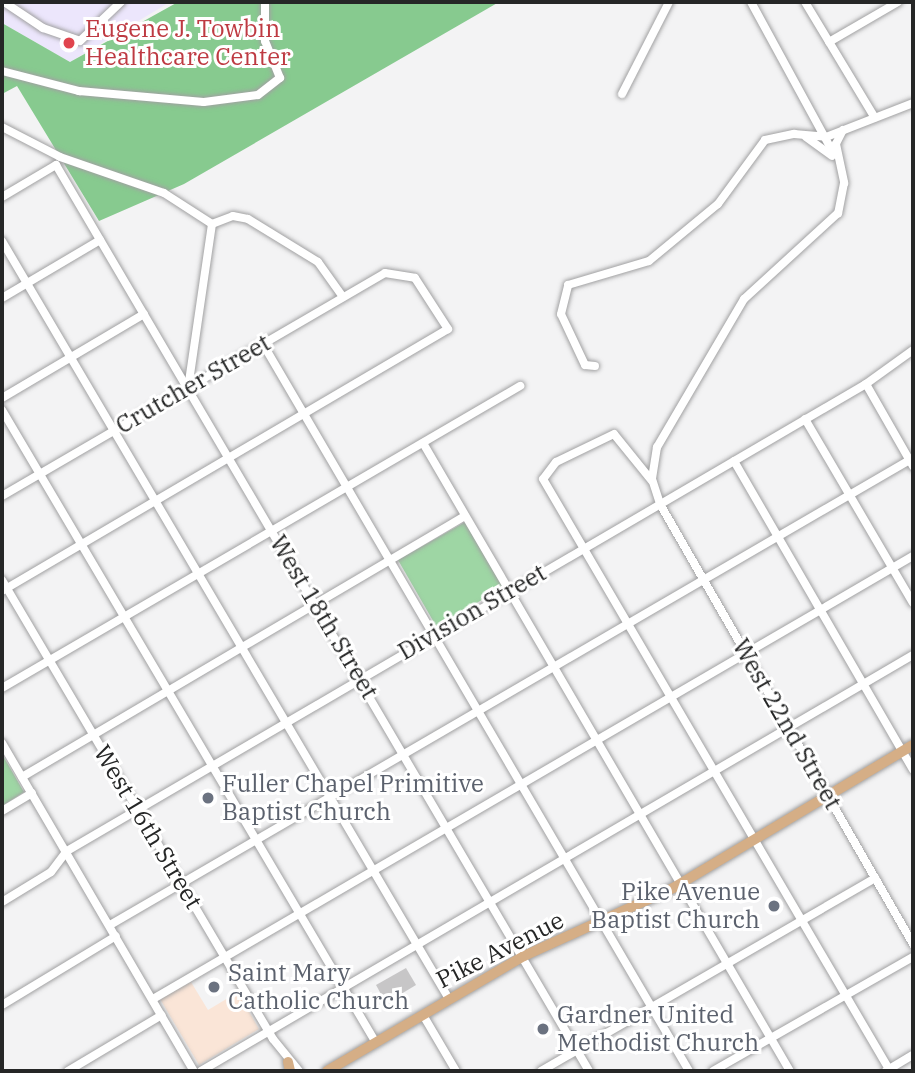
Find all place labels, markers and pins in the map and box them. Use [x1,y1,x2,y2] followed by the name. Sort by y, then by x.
[85,15,291,71] place label: Eugene J. Towbin Healthcare Center
[59,33,79,53] marker: Eugene J. Towbin Healthcare Center
[222,770,484,826] place label: Fuller Chapel Primitive Baptist Church
[200,790,216,806] marker: Fuller Chapel Primitive Baptist Church
[591,878,760,934] place label: Pike Avenue Baptist Church
[766,898,782,914] marker: Pike Avenue Baptist Church
[228,959,409,1015] place label: Saint Mary Catholic Church
[206,979,222,995] marker: Saint Mary Catholic Church
[557,1001,759,1057] place label: Gardner United Methodist Church
[535,1021,551,1037] marker: Gardner United Methodist Church

